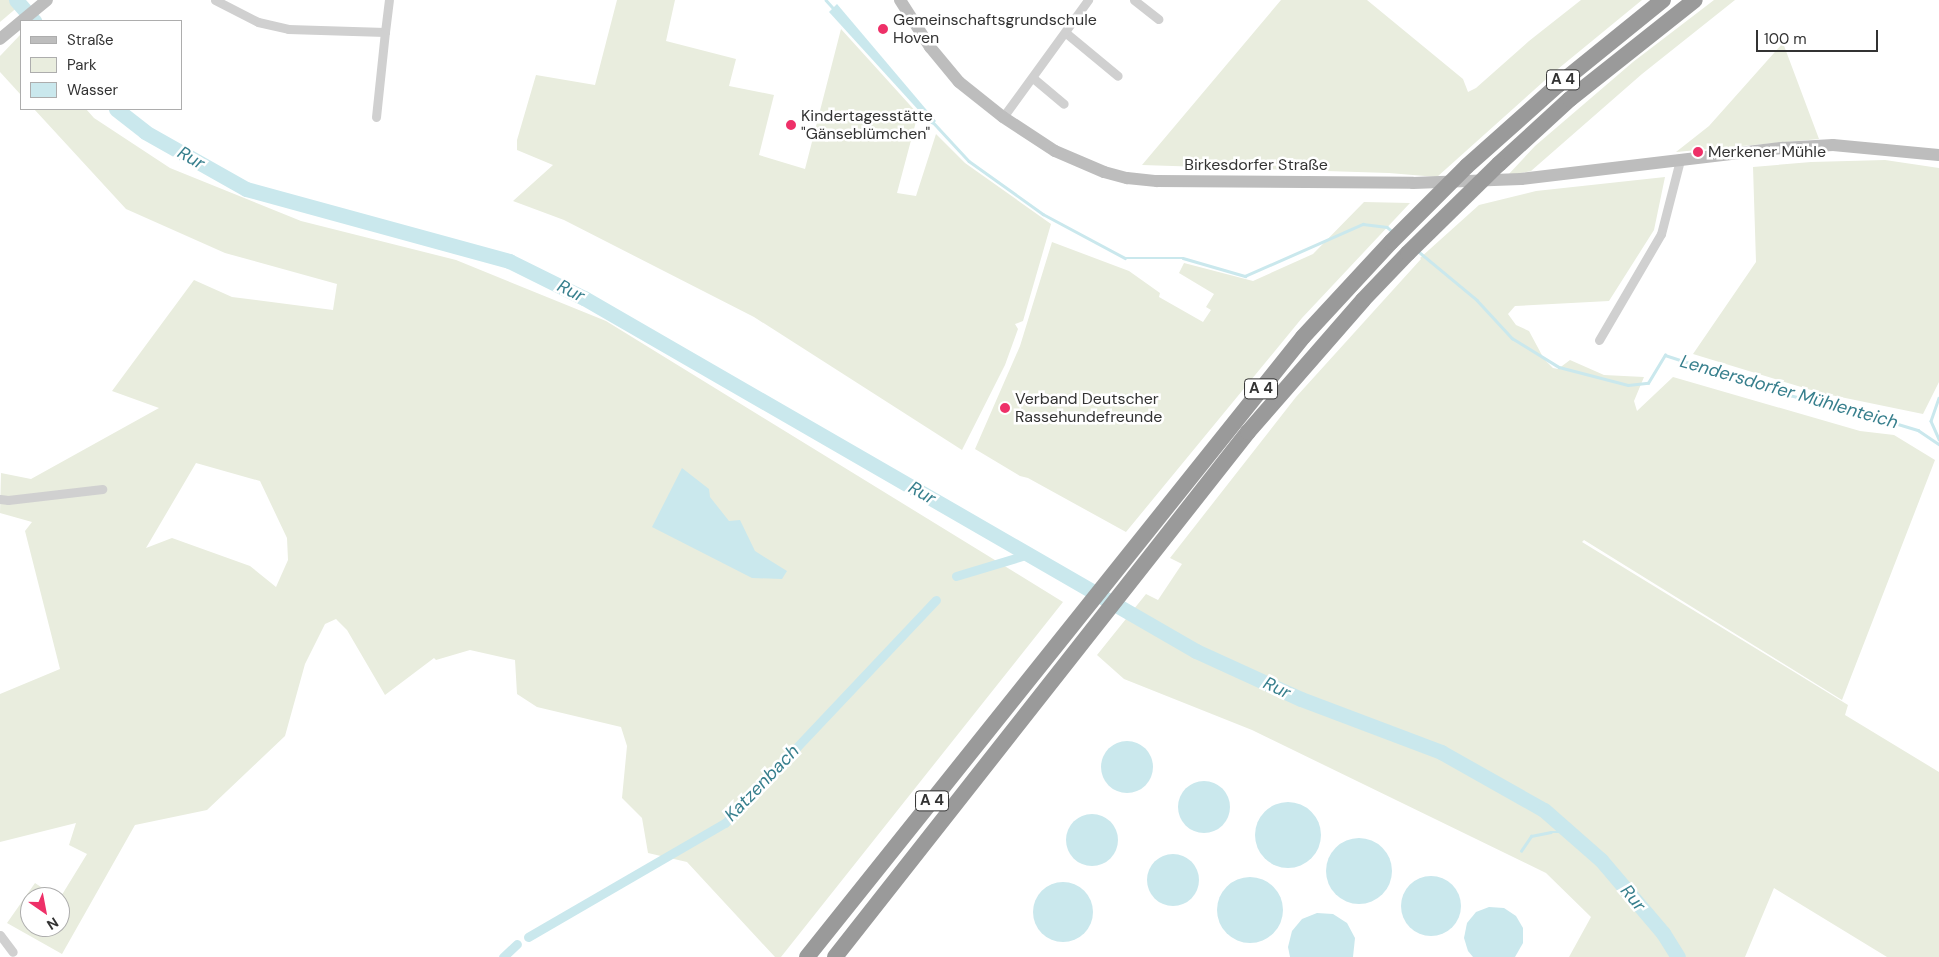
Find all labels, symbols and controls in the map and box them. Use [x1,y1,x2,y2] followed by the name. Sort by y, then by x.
[893,10,1097,48] place label: Gemeinschaftsgrundschule Hoven
[20,20,182,110] legend
[1759,20,1882,52] scale bar
[877,23,889,35] marker: Gemeinschaftsgrundschule Hoven
[1764,29,1807,49] text: 100 m
[67,30,114,50] text: Straße
[67,55,97,75] text: Park
[1546,68,1580,92] road number: A 4
[67,80,118,100] text: Wasser
[801,106,933,144] place label: Kindertagesstätte "Gänseblümchen"
[785,119,797,131] marker: Kindertagesstätte "Gänseblümchen"
[174,142,208,174] water label: Rur
[1708,142,1826,162] place label: Merkener Mühle
[1692,146,1704,158] marker: Merkener Mühle
[1184,155,1328,175] street label: Birkesdorfer Straße
[554,275,588,307] water label: Rur
[1677,350,1901,434] water label: Lendersdorfer Mühlenteich
[1244,376,1278,402] road number: A 4
[1015,389,1162,427] place label: Verband Deutscher Rassehundefreunde
[999,402,1011,414] marker: Verband Deutscher Rassehundefreunde
[905,477,939,509] water label: Rur
[1260,672,1294,704] water label: Rur
[720,740,804,826] water label: Katzenbach
[914,788,950,814] road number: A 4
[1616,880,1650,916] water label: Rur
[20,887,70,937] north arrow
[43,913,62,934] text: N

